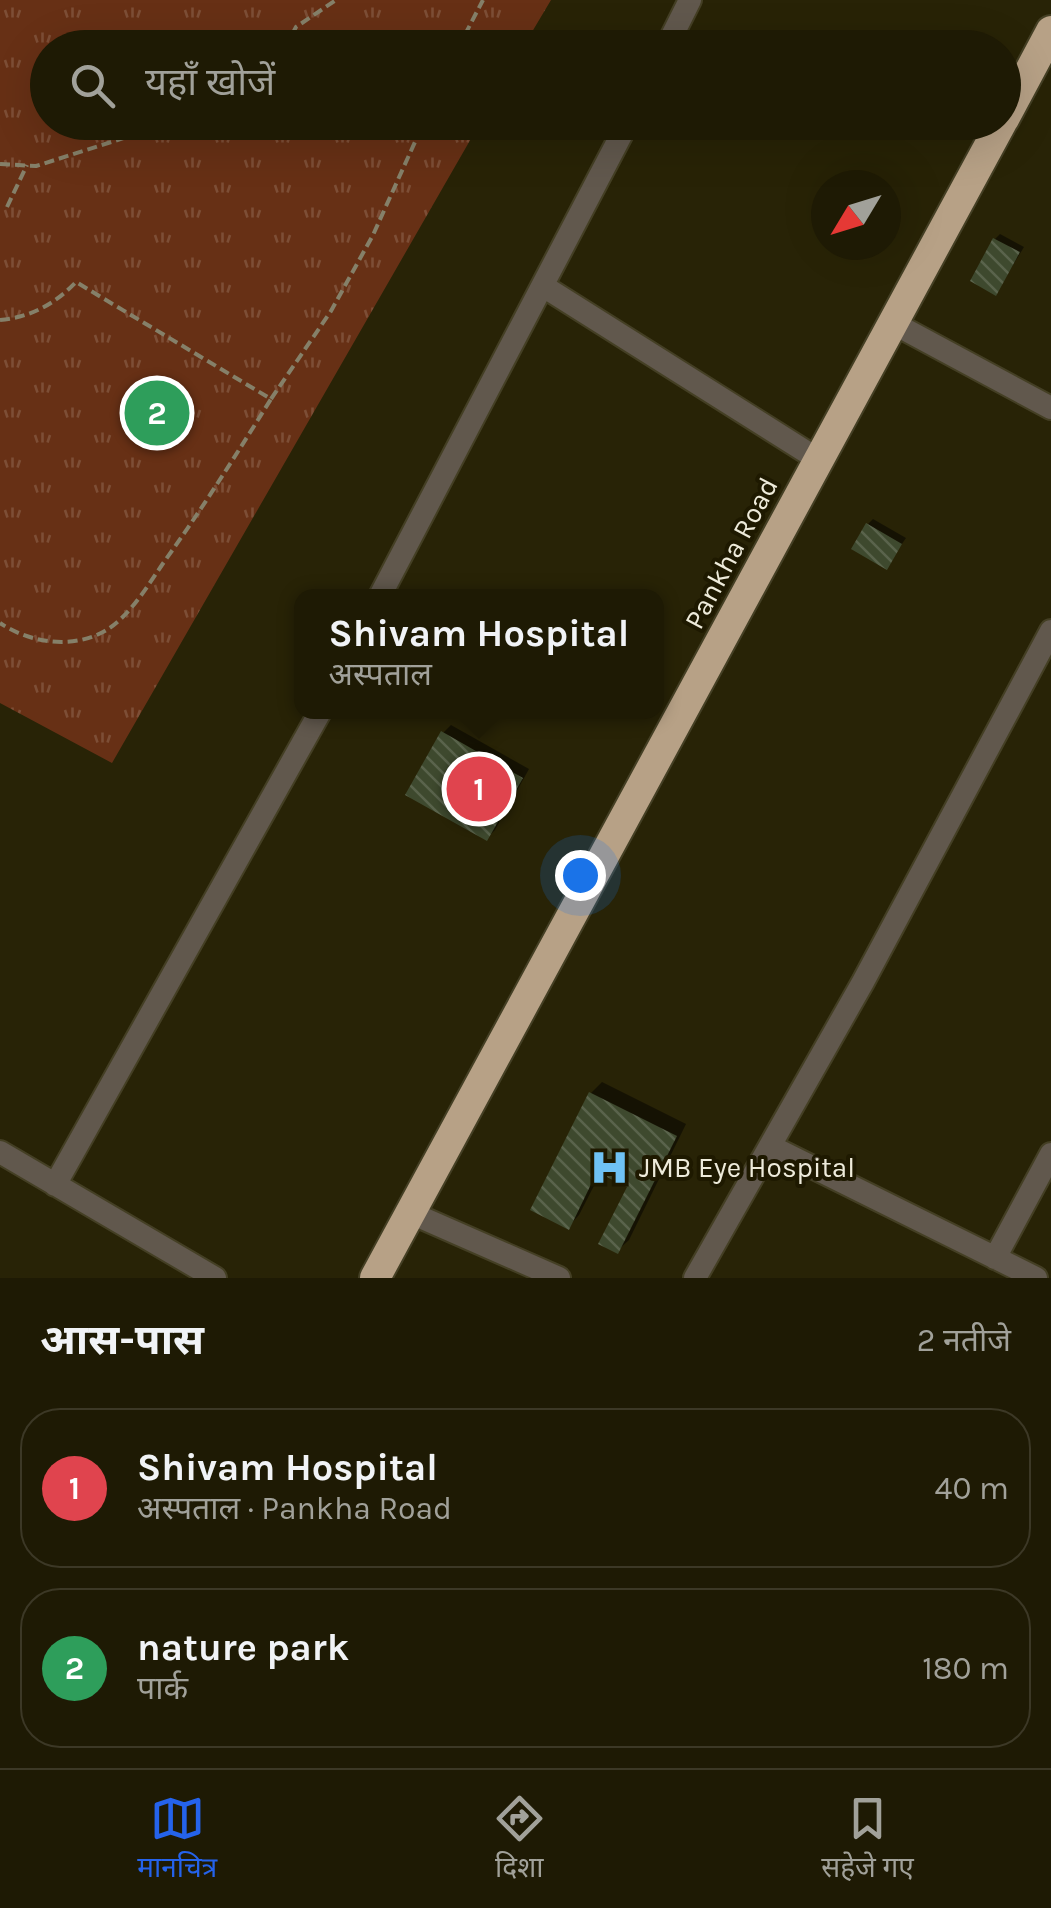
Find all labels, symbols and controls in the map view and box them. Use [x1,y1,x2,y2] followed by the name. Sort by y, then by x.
[30,30,1021,140] search box
[65,58,120,113] icon: search
[145,60,275,105] text: यहाँ खोजें
[811,170,901,260] north arrow
[124,376,190,450] pin: 2
[677,472,785,634] street label: Pankha Road
[294,589,664,719] popup
[329,611,629,656] text: Shivam Hospital
[329,656,432,693] text: अस्पताल
[446,752,512,826] pin: 1
[555,850,606,901] your location
[588,1146,630,1188] hospital icon: JMB Eye Hospital
[639,1151,855,1184] place label: JMB Eye Hospital
[40,1315,204,1365] text: आस-पास
[917,1322,1011,1359] text: 2 नतीजे
[137,1445,438,1490] text: Shivam Hospital
[69,1470,80,1507] text: 1
[935,1470,1009,1507] text: 40 m
[137,1490,452,1527] text: अस्पताल · Pankha Road
[137,1625,349,1670] text: nature park
[65,1650,84,1687] text: 2
[922,1650,1009,1687] text: 180 m
[137,1670,188,1707] text: पार्क
[137,1791,217,1888] tab: मानचित्र
[492,1791,547,1888] tab: दिशा
[821,1791,914,1888] tab: सहेजे गए

